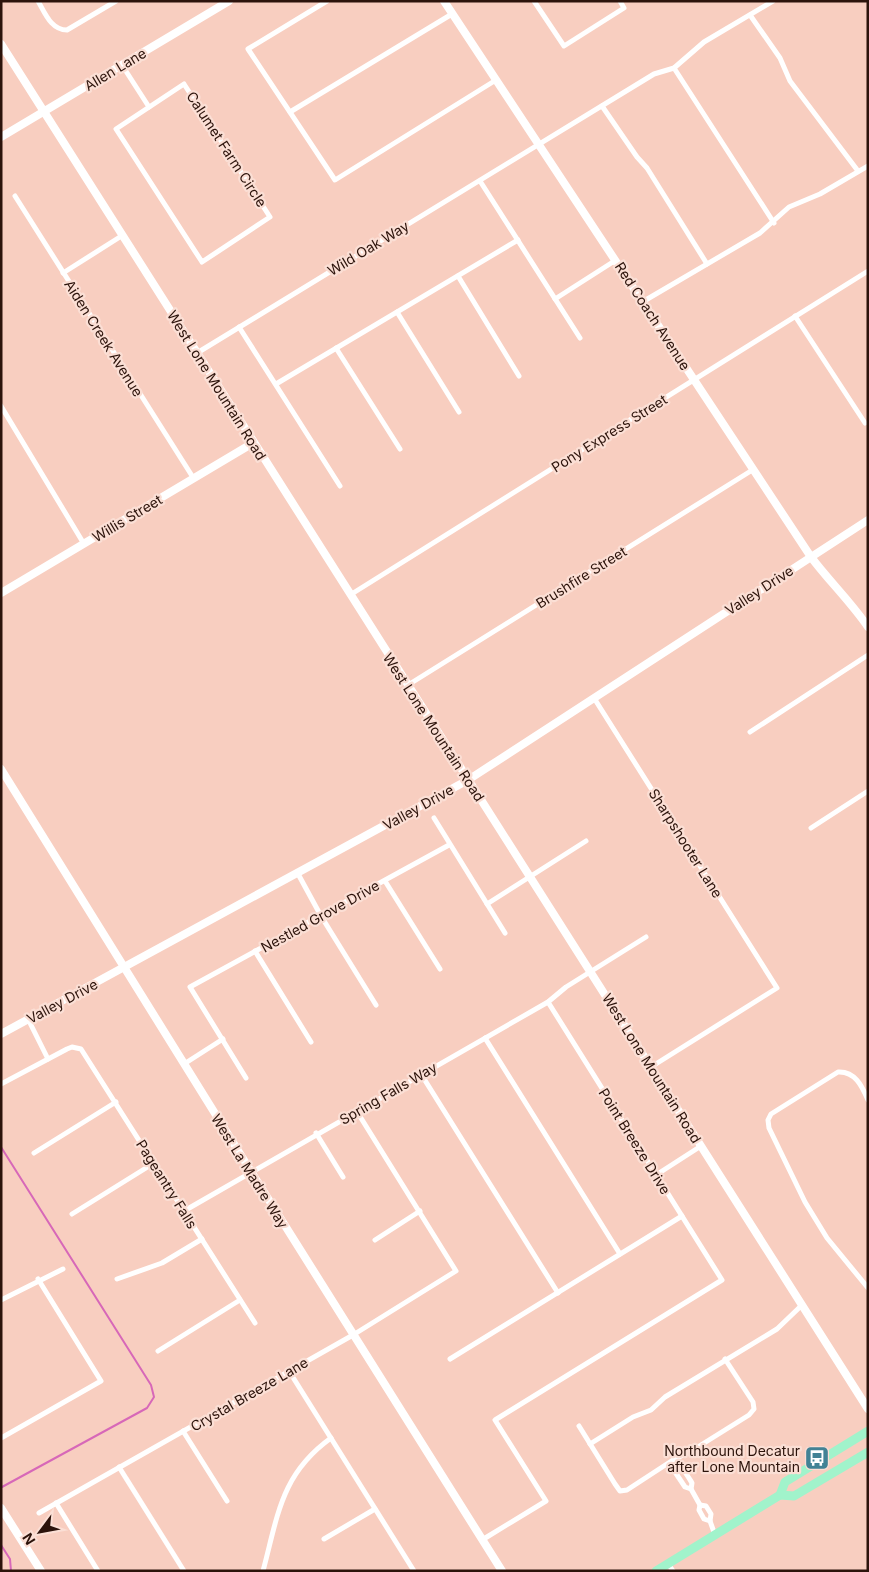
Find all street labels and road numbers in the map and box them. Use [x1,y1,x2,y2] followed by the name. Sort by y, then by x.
[81,44,149,94] street label: Allen Lane
[183,88,271,210] street label: Calumet Farm Circle
[324,217,412,279] street label: Wild Oak Way
[612,259,694,373] street label: Red Coach Avenue
[61,276,147,400] street label: Aiden Creek Avenue
[164,307,270,463] street label: West Lone Mountain Road
[548,390,670,475] street label: Pony Express Street
[89,490,165,545] street label: Willis Street
[533,542,630,612] street label: Brushfire Street
[722,562,796,618] street label: Valley Drive
[380,650,488,804] street label: West Lone Mountain Road
[380,781,456,833] street label: Valley Drive
[645,785,727,901] street label: Sharpshooter Lane
[258,876,382,956] street label: Nestled Grove Drive
[24,975,100,1027] street label: Valley Drive
[599,990,705,1146] street label: West Lone Mountain Road
[336,1058,440,1128] street label: Spring Falls Way
[595,1085,675,1197] street label: Point Breeze Drive
[208,1111,292,1231] street label: West La Madre Way
[133,1136,201,1232] street label: Pageantry Falls
[187,1353,311,1435] street label: Crystal Breeze Lane

